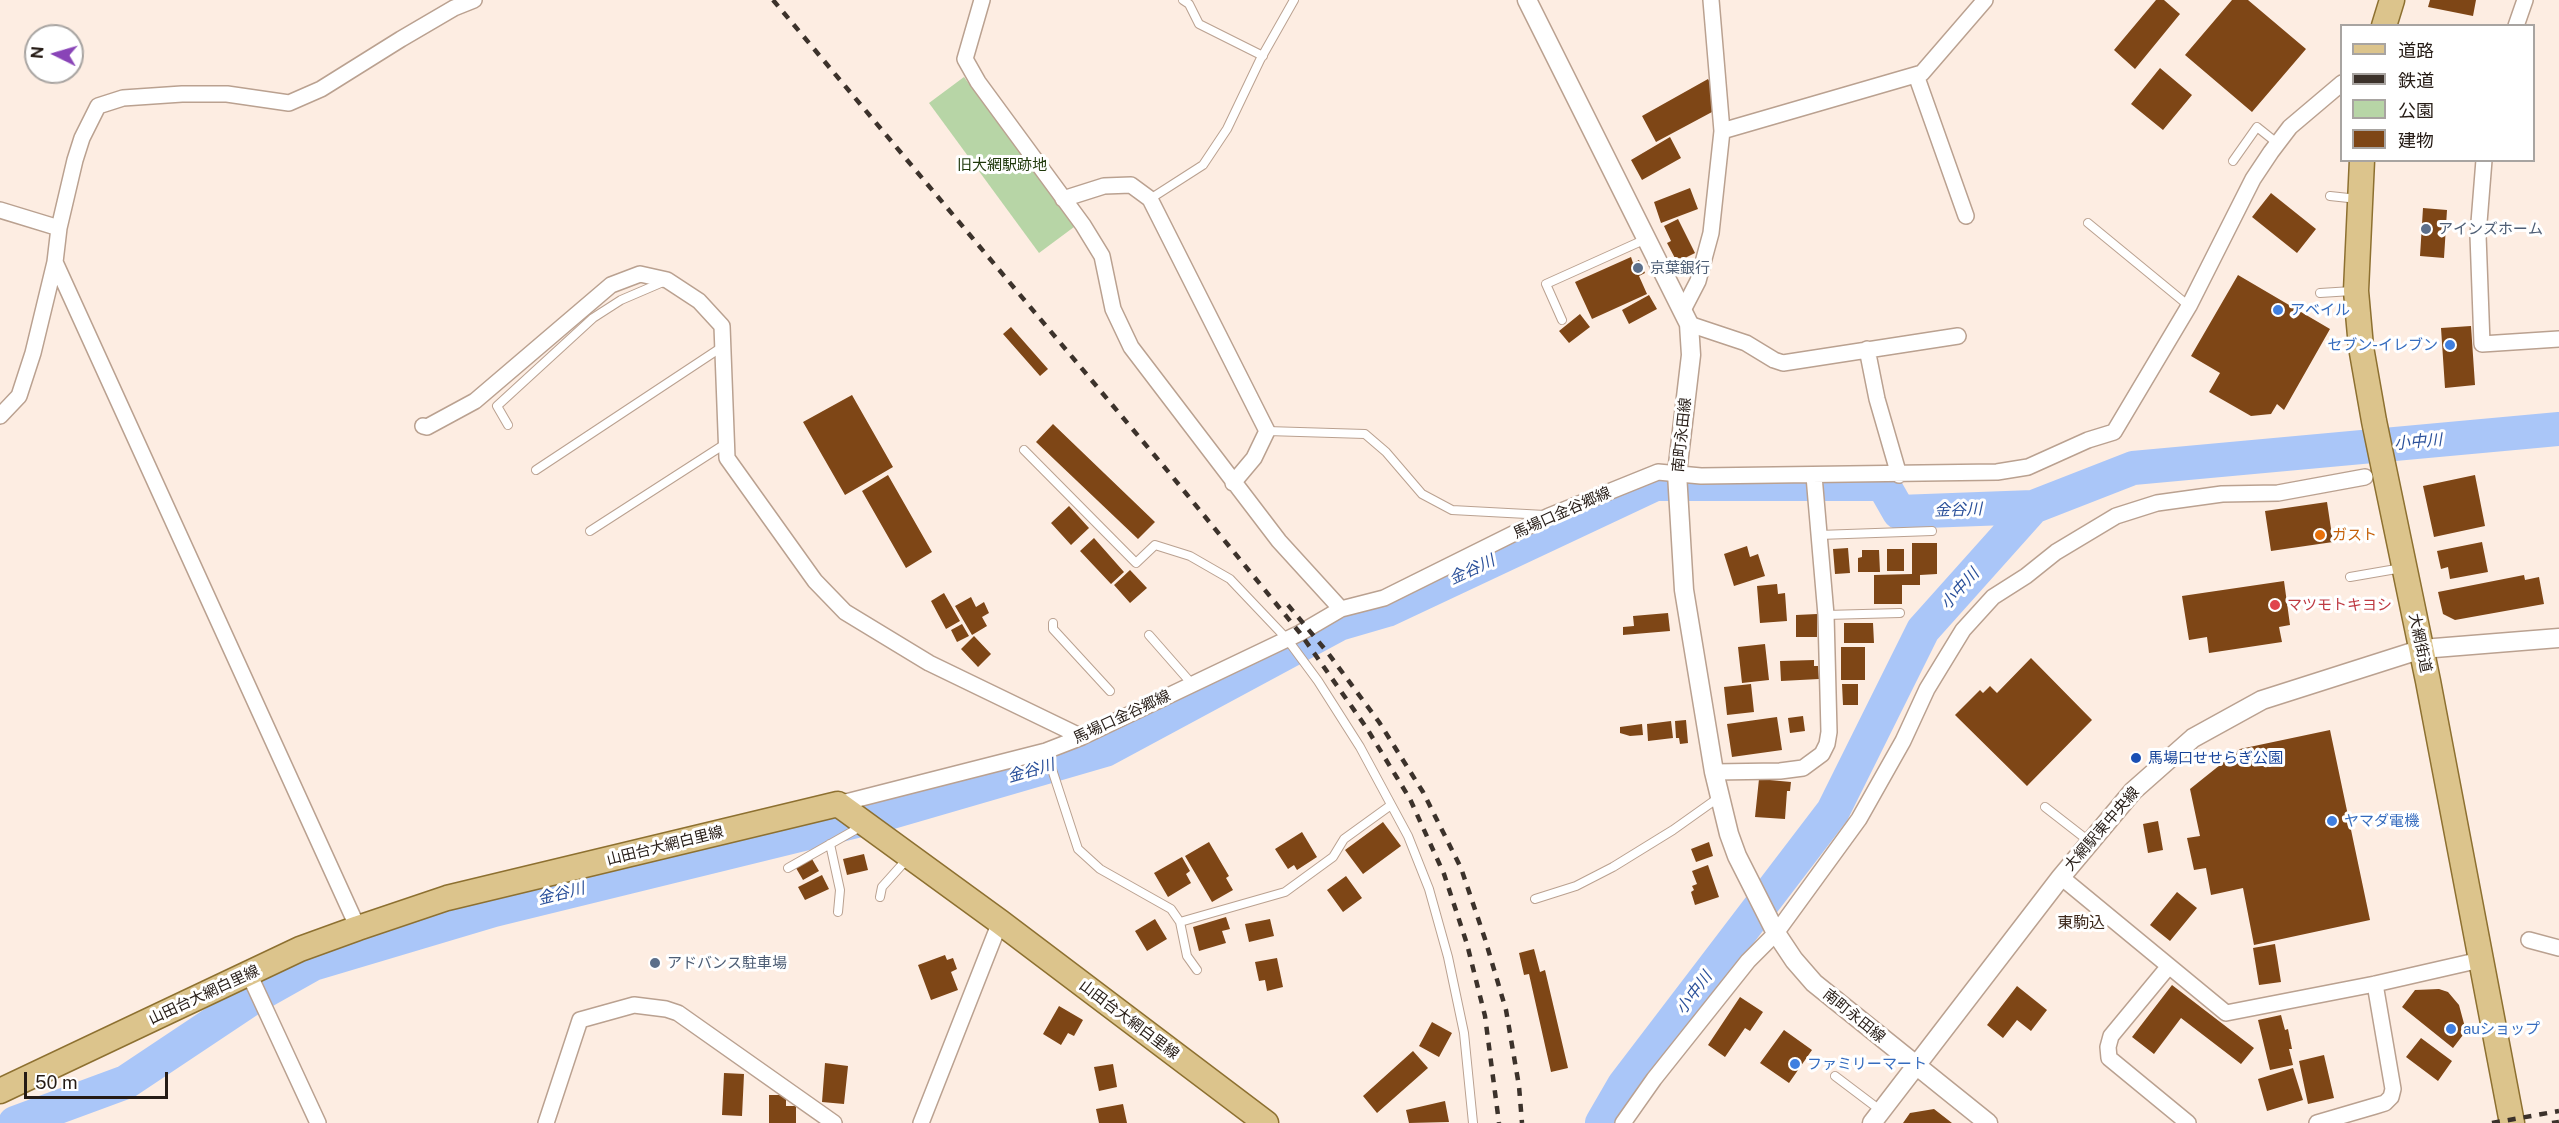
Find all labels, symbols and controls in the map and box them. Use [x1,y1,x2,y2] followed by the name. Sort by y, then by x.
[24,24,84,84] north arrow
[2340,24,2535,162] legend
[2398,40,2434,61] text: 道路
[28,46,48,60] text: N
[2398,70,2434,91] text: 鉄道
[2398,100,2434,121] text: 公園
[2398,130,2434,151] text: 建物
[957,156,1047,174] park label: 旧大網駅跡地
[2438,220,2543,238] place label: アインズホーム
[2419,222,2433,236] marker: アインズホーム
[1650,259,1710,277] place label: 京葉銀行
[1631,261,1645,275] marker: 京葉銀行
[2290,301,2350,319] place label: アベイル
[2271,303,2285,317] marker: アベイル
[2327,336,2438,354] place label: セブン-イレブン
[2443,338,2457,352] marker: セブン-イレブン
[1669,397,1695,473] street label: 南町永田線
[2393,430,2443,454] water label: 小中川
[1510,483,1614,543] street label: 馬場口金谷郷線
[1934,500,1982,520] water label: 金谷川
[2332,526,2377,544] place label: ガスト
[2313,528,2327,542] marker: ガスト
[1446,551,1498,589] water label: 金谷川
[1937,565,1983,613] water label: 小中川
[2287,596,2392,614] place label: マツモトキヨシ
[2268,598,2282,612] marker: マツモトキヨシ
[2405,612,2435,674] street label: 大網街道
[1071,687,1173,747] street label: 馬場口金谷郷線
[2148,749,2283,767] place label: 馬場口せせらぎ公園
[2129,751,2143,765] marker: 馬場口せせらぎ公園
[1005,755,1057,787] water label: 金谷川
[2061,783,2143,875] street label: 大網駅東中央線
[2344,812,2419,830] place label: ヤマダ電機
[2325,814,2339,828] marker: ヤマダ電機
[605,823,725,869] street label: 山田台大網白里線
[535,879,587,909] water label: 金谷川
[2057,913,2105,933] district label: 東駒込
[667,954,787,972] place label: アドバンス駐車場
[648,956,662,970] marker: アドバンス駐車場
[146,961,262,1029] street label: 山田台大網白里線
[1672,968,1716,1018] water label: 小中川
[1076,977,1182,1063] street label: 山田台大網白里線
[1819,985,1889,1047] street label: 南町永田線
[2463,1020,2540,1038] place label: auショップ
[2444,1022,2458,1036] marker: auショップ
[1807,1055,1927,1073] place label: ファミリーマート
[1788,1057,1802,1071] marker: ファミリーマート
[27,1060,171,1098] scale bar
[35,1072,78,1093] text: 50 m

